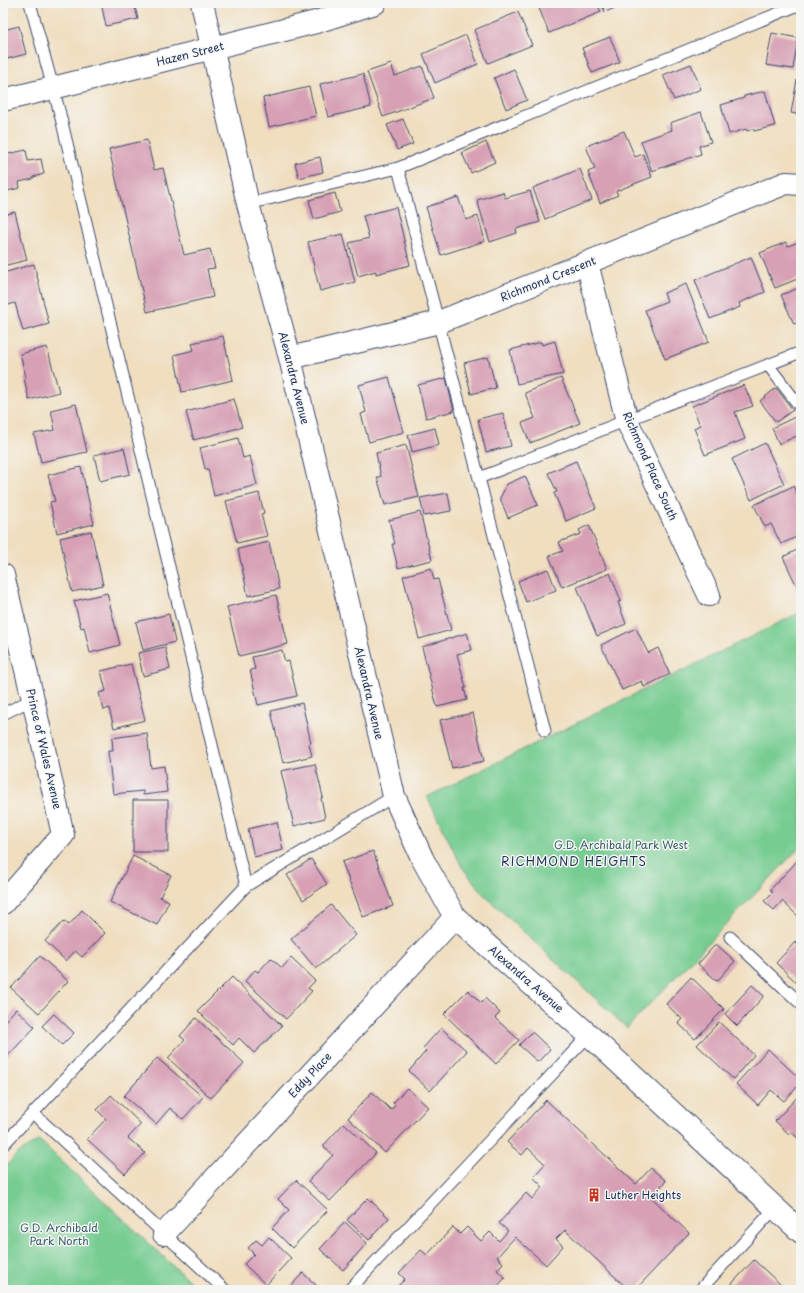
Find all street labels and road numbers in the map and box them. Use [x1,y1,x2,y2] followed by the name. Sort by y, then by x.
[154,37,226,70] street label: Hazen Street
[497,251,599,305] street label: Richmond Crescent
[275,330,314,426] street label: Alexandra Avenue
[619,409,682,523] street label: Richmond Place South
[350,645,388,741] street label: Alexandra Avenue
[22,687,67,811] street label: Prince of Wales Avenue
[485,941,568,1016] street label: Alexandra Avenue
[284,1048,335,1101] street label: Eddy Place

